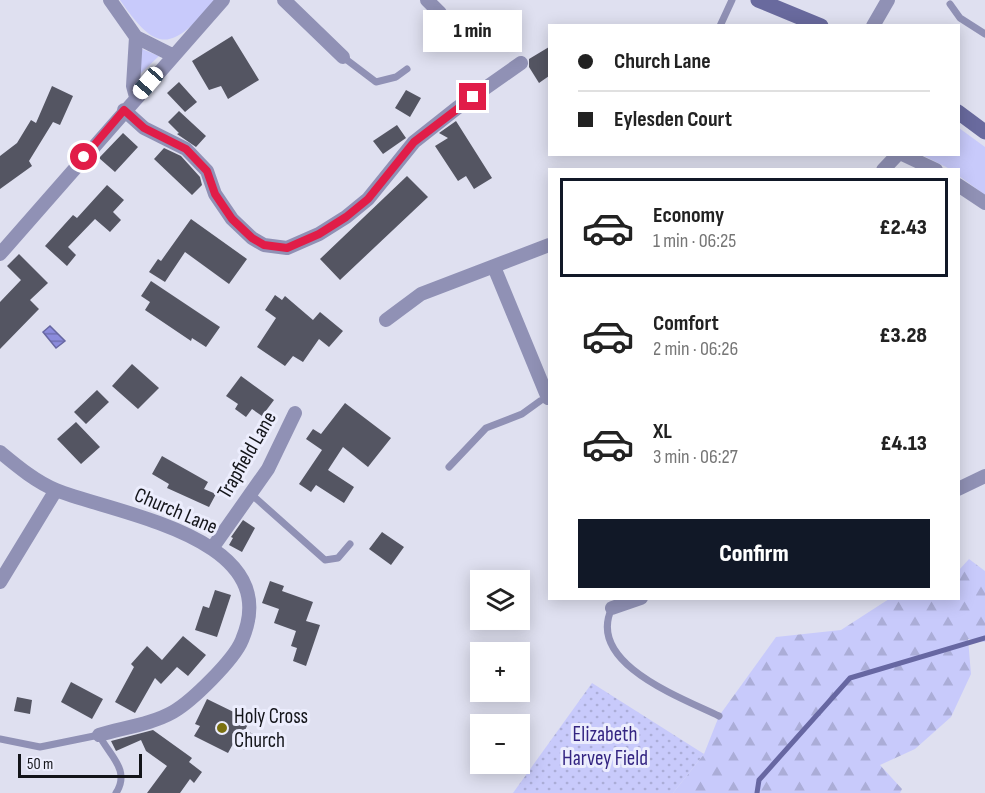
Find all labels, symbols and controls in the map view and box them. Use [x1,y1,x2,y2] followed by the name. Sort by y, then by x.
[424,10,522,52] callout: 1 min
[453,19,492,43] text: 1 min
[614,48,711,75] text: Church Lane
[129,64,167,102] car
[459,83,486,110] route end
[614,106,732,133] text: Eylesden Court
[70,143,97,170] route start
[581,201,635,255] icon: car
[653,202,724,229] text: Economy
[879,214,927,241] text: £2.43
[653,229,736,253] text: 1 min · 06:25
[581,309,635,363] icon: car
[653,310,719,337] text: Comfort
[879,322,927,349] text: £3.28
[653,337,738,361] text: 2 min · 06:26
[212,407,282,503] street label: Trapfield Lane
[581,417,635,471] icon: car
[653,418,672,445] text: XL
[880,430,927,457] text: £4.13
[653,445,738,469] text: 3 min · 06:27
[131,482,221,540] street label: Church Lane
[578,519,930,588] button: Confirm
[470,570,530,774] map controls
[470,570,530,630] button: layers
[470,642,530,702] button: +
[234,704,308,753] place label: Holy Cross Church
[470,714,530,774] button: −
[215,721,229,735] marker: Holy Cross Church
[562,722,648,771] park label: Elizabeth Harvey Field
[18,751,142,778] scale bar
[27,755,53,774] text: 50 m

